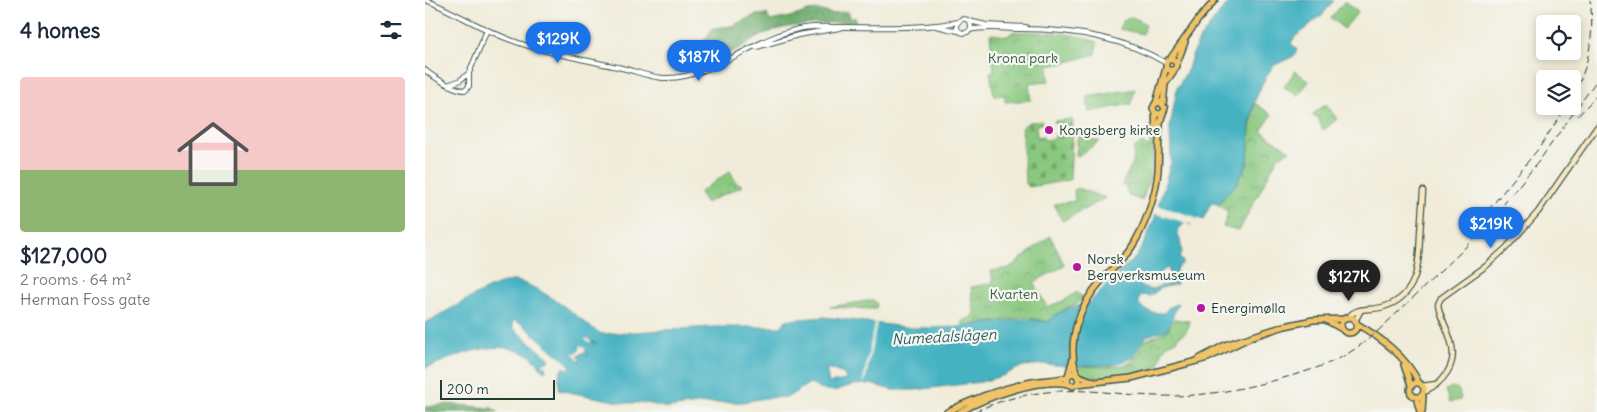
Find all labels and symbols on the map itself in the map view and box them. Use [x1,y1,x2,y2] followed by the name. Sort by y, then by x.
[523,22,593,64] pin: $129K
[664,39,734,82] pin: $187K
[988,49,1058,67] park label: Krona park
[1059,121,1160,139] place label: Kongsberg kirke
[1043,124,1055,136] marker: Kongsberg kirke
[1456,206,1526,249] pin: $219K
[1087,250,1205,284] place label: Norsk Bergverksmuseum
[1314,260,1384,302] pin: $127K
[1071,261,1083,273] marker: Norsk Bergverksmuseum
[990,285,1038,303] park label: Kvarten
[1211,299,1286,317] place label: Energimølla
[1195,302,1207,314] marker: Energimølla
[891,324,997,349] water label: Numedalslågen
[440,377,555,400] scale bar

